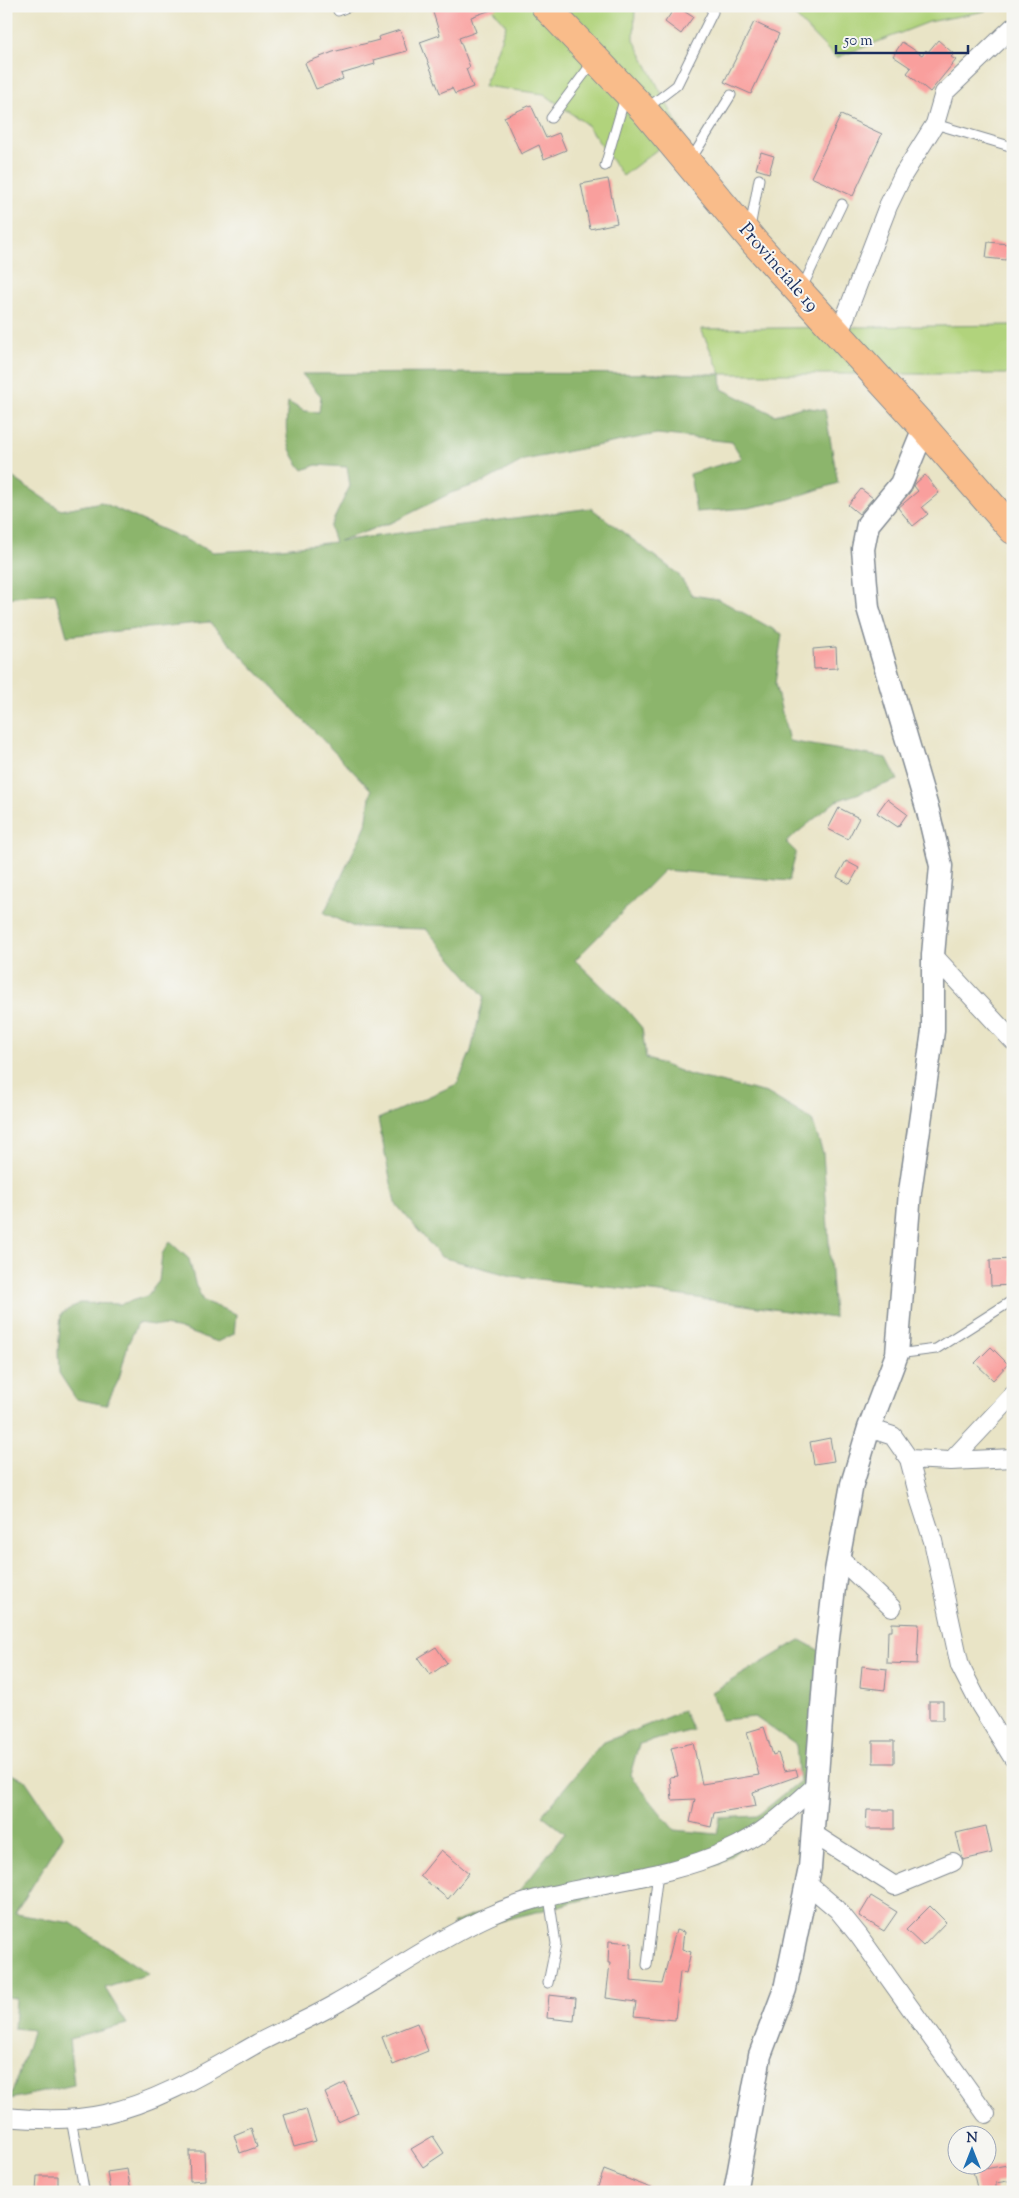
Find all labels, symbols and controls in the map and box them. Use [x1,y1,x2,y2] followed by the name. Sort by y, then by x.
[836,22,969,54] scale bar
[843,31,873,52] text: 50 m
[732,218,824,318] street label: Provinciale 19
[946,2126,996,2176] north arrow
[966,2129,978,2149] text: N

